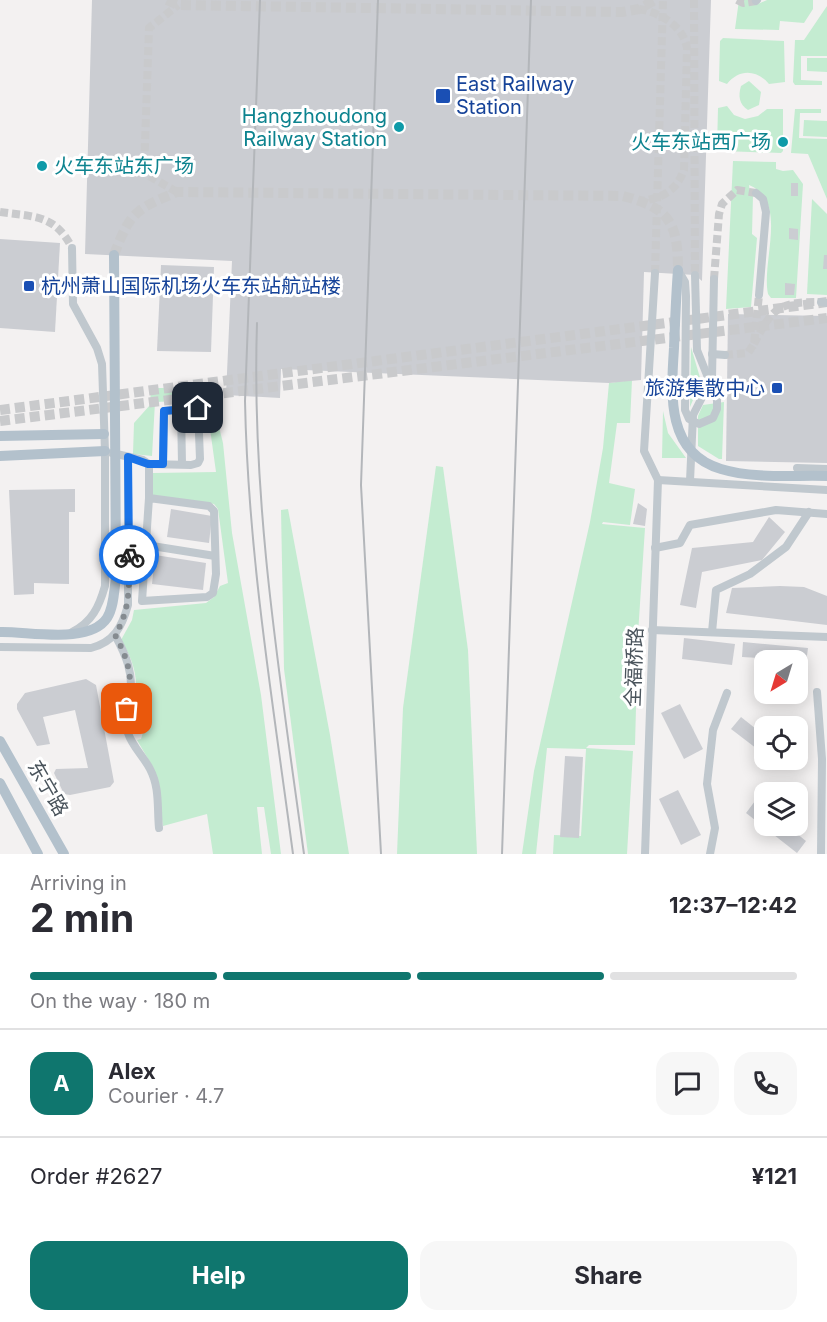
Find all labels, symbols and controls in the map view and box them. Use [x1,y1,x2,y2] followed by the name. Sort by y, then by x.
[456,72,574,119] place label: East Railway Station
[434,87,452,105] marker: East Railway Station
[242,104,387,151] place label: Hangzhoudong Railway Station
[392,120,406,134] marker: Hangzhoudong Railway Station
[631,130,771,154] place label: 火车东站西广场
[776,135,790,149] marker: 火车东站西广场
[54,154,194,178] place label: 火车东站东广场
[35,159,49,173] marker: 火车东站东广场
[41,274,341,298] place label: 杭州萧山国际机场火车东站航站楼
[22,279,36,293] marker: 杭州萧山国际机场火车东站航站楼
[645,376,765,400] place label: 旅游集散中心
[770,381,784,395] marker: 旅游集散中心
[172,382,223,433] pin
[181,391,214,424] icon: home
[99,525,159,585] courier
[113,539,146,572] icon: bike
[621,627,647,707] street label: 全福桥路
[754,650,808,704] north arrow
[754,650,808,836] map controls
[101,683,152,734] pin
[110,692,143,725] icon: bag
[754,716,808,770] button: locate
[23,756,73,820] street label: 东宁路
[754,782,808,836] button: layers
[30,871,127,895] text: Arriving in
[669,892,797,918] text: 12:37–12:42
[30,894,134,941] text: 2 min
[30,989,210,1013] text: On the way · 180 m
[656,1052,719,1115] button: chat
[734,1052,797,1115] button: phone
[108,1058,156,1084] text: Alex
[53,1070,70,1096] text: A
[108,1084,224,1108] text: Courier · 4.7
[30,1163,162,1189] text: Order #2627
[752,1163,797,1189] text: ¥121
[30,1241,408,1310] button: Help
[420,1241,797,1310] button: Share

